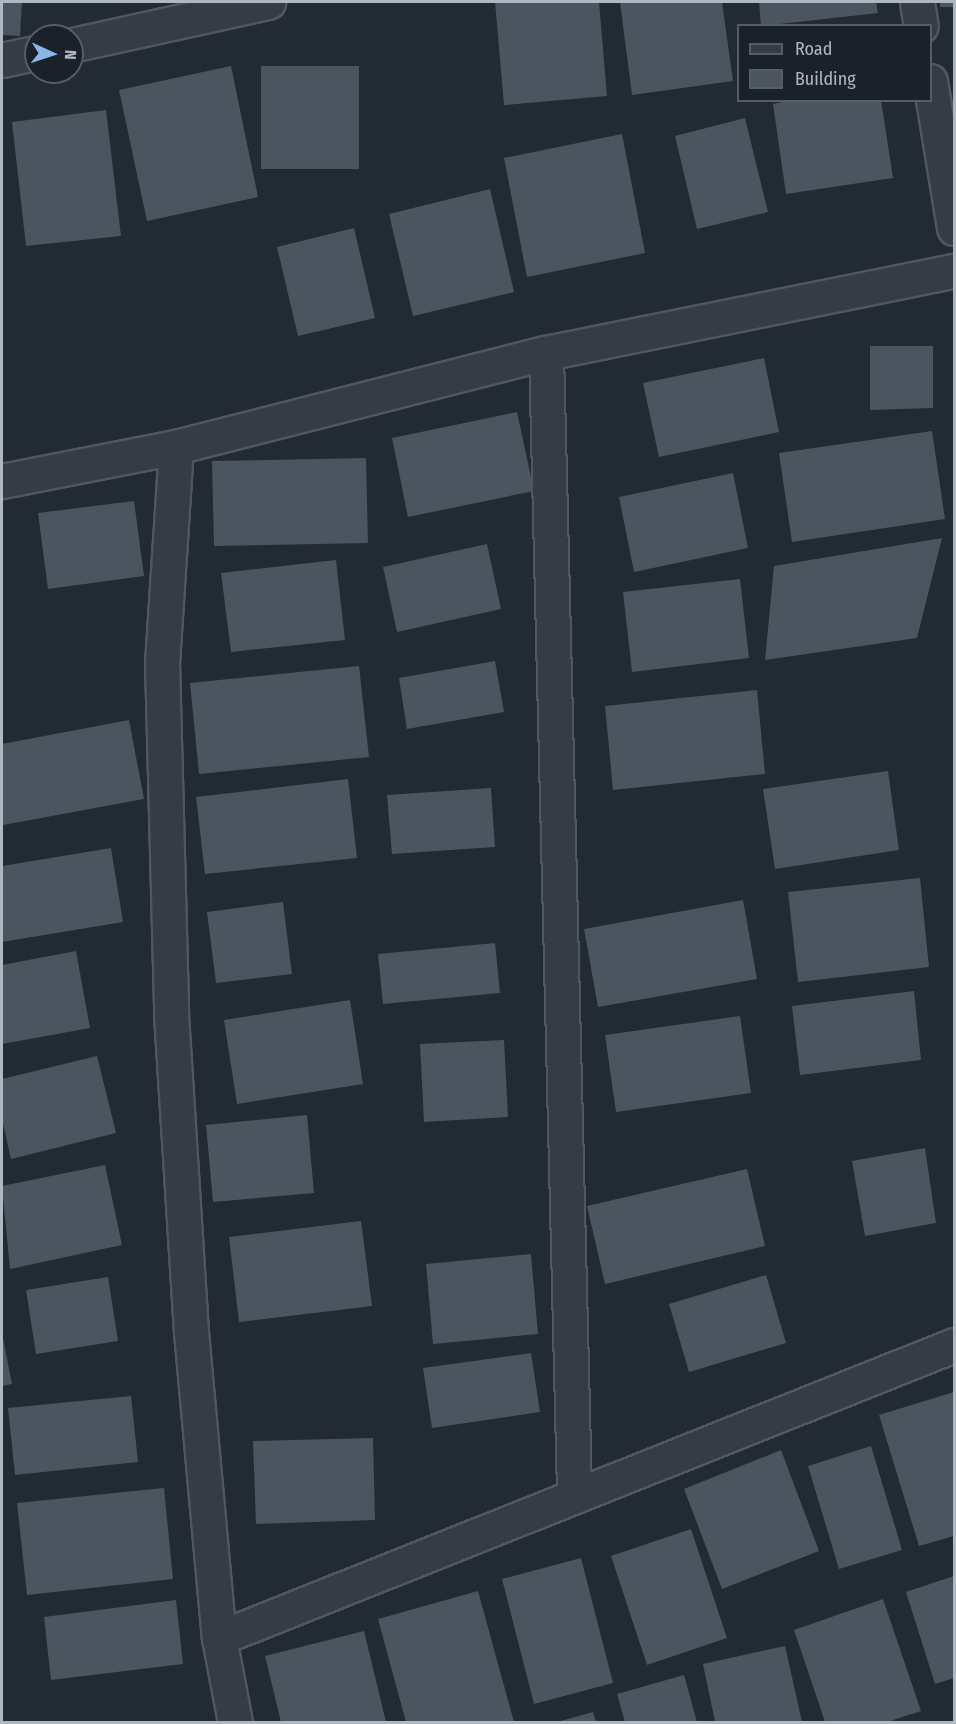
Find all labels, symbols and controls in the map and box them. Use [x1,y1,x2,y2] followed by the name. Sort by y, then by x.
[24,24,84,84] north arrow
[737,24,932,102] legend
[795,38,832,60] text: Road
[61,50,80,60] text: N
[795,68,856,90] text: Building

